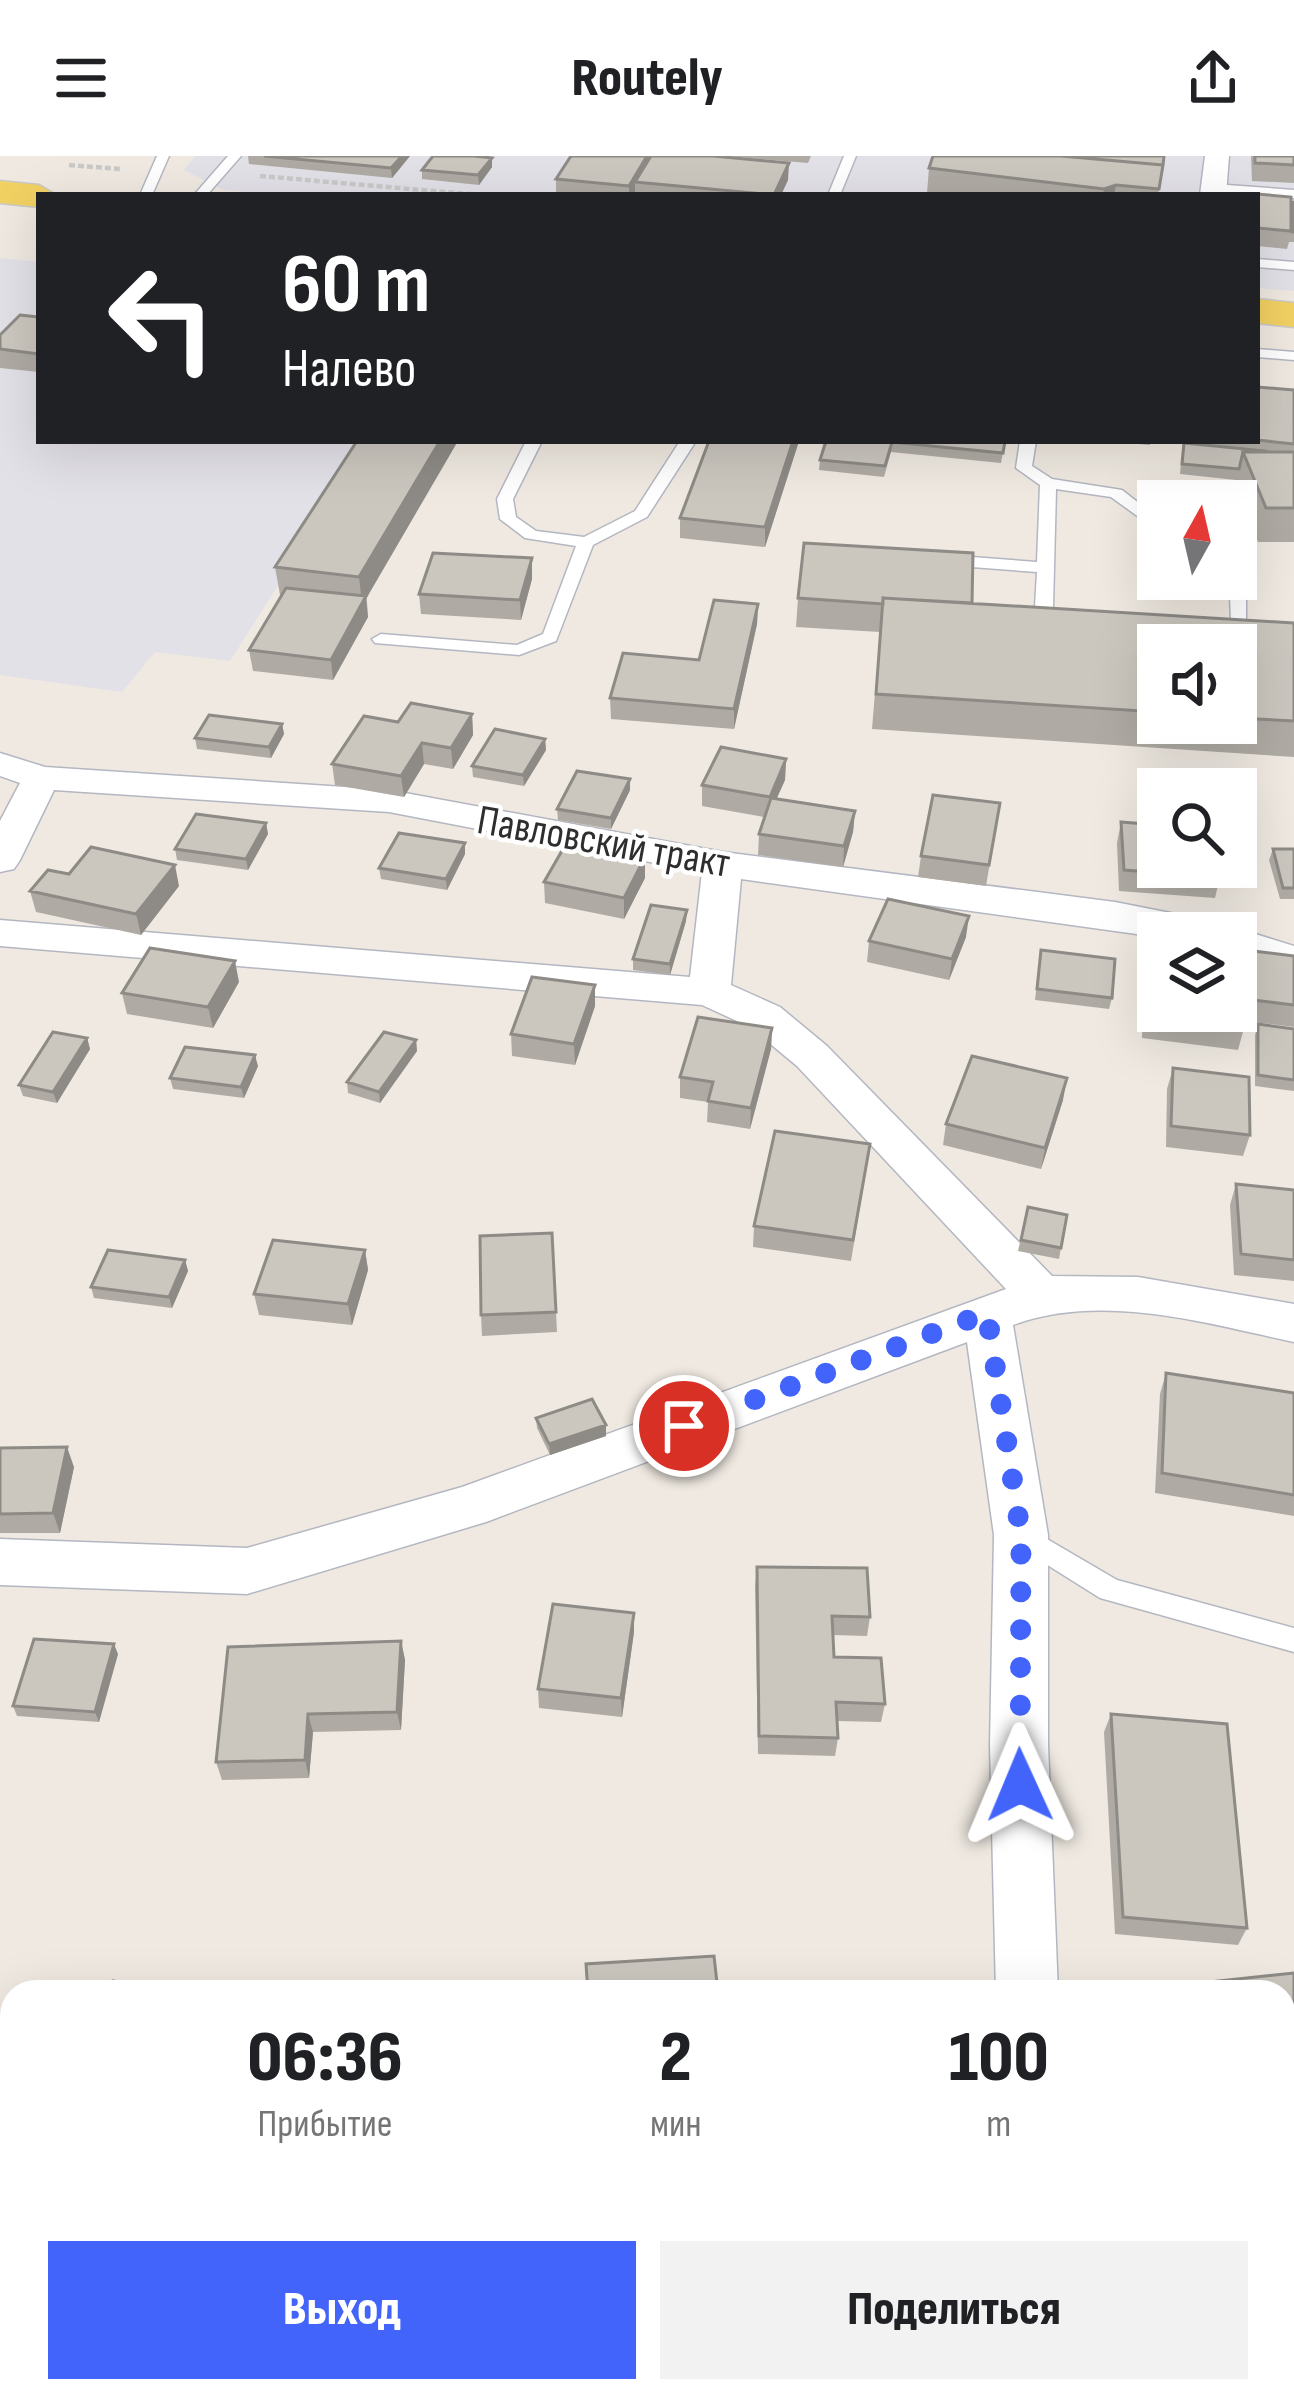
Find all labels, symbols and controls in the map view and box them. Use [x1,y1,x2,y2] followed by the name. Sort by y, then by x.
[48,45,114,111] icon: menu
[1180,45,1246,111] icon: share
[571,46,723,111] text: Routely
[282,235,430,336] text: 60 m
[84,240,240,396] icon: left
[282,337,416,402] text: Налево
[1137,480,1257,600] north arrow
[1137,480,1257,1032] map controls
[1137,624,1257,744] button: sound
[1137,768,1257,888] button: search
[473,795,734,890] street label: Павловский тракт
[1137,912,1257,1032] button: layers
[633,1375,735,1477] pin
[651,1393,717,1459] icon: arrive
[957,1722,1083,1848] position arrow
[247,2015,403,2102] text: 06:36
[660,2015,692,2102] text: 2
[949,2015,1049,2102] text: 100
[257,2101,393,2148] text: Прибытие
[650,2101,702,2148] text: мин
[986,2101,1011,2148] text: m
[48,2241,636,2379] button: Выход
[660,2241,1248,2379] button: Поделиться

